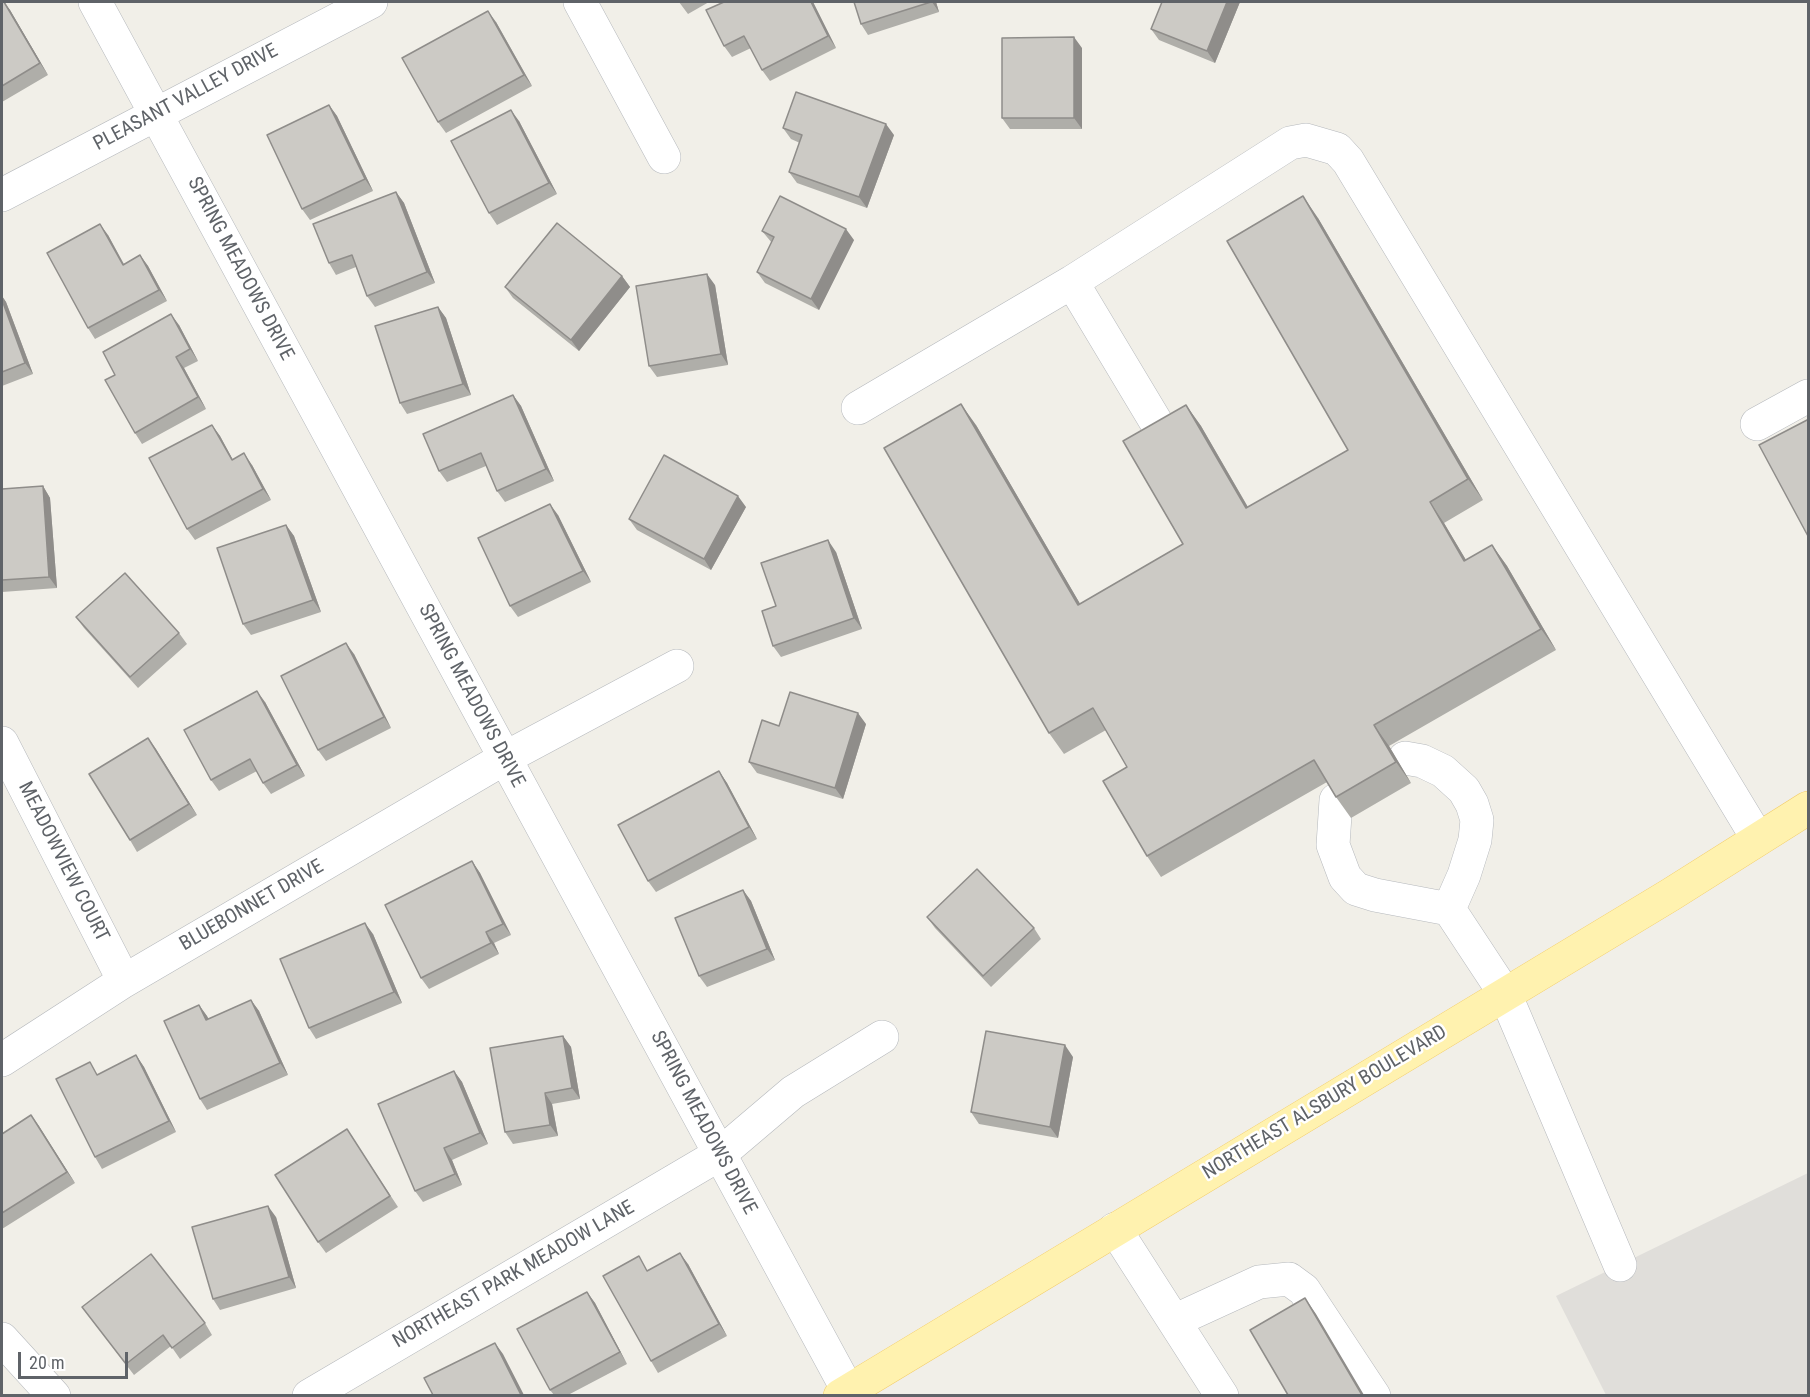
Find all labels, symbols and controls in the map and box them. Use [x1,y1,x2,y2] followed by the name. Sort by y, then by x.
[90,39,282,157] street label: PLEASANT VALLEY DRIVE
[181,173,299,365] street label: SPRING MEADOWS DRIVE
[412,600,530,792] street label: SPRING MEADOWS DRIVE
[12,778,114,946] street label: MEADOWVIEW COURT
[176,855,328,957] street label: BLUEBONNET DRIVE
[1199,1021,1451,1185] street label: NORTHEAST ALSBURY BOULEVARD
[644,1027,762,1219] street label: SPRING MEADOWS DRIVE
[389,1196,639,1354] street label: NORTHEAST PARK MEADOW LANE
[21,1340,130,1378] scale bar
[29,1352,64,1373] text: 20 m

